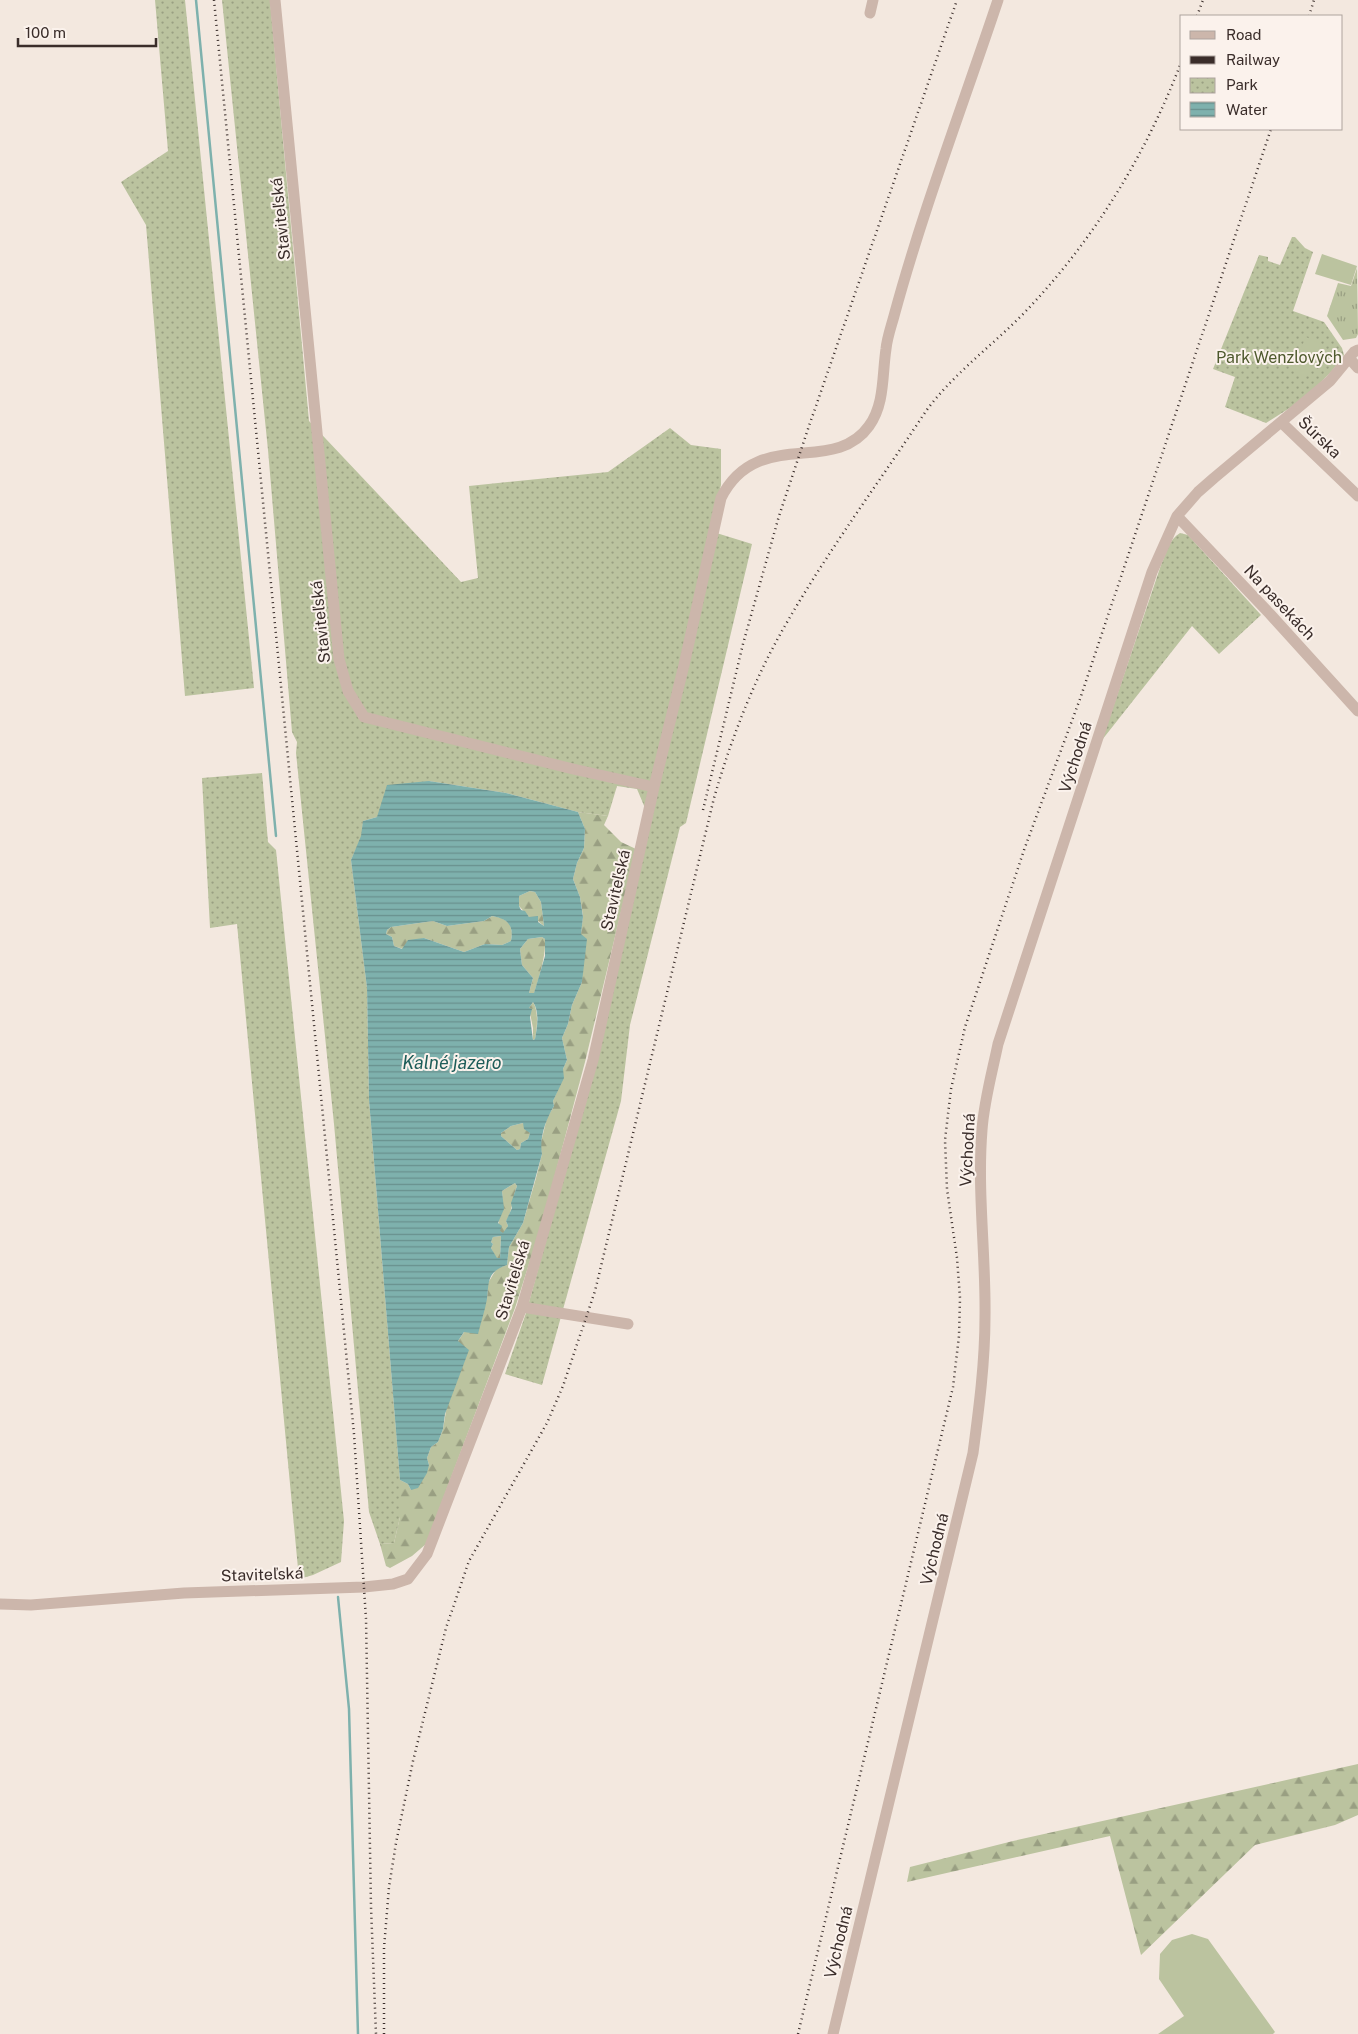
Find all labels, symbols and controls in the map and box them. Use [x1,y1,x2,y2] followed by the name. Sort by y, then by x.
[18,15,155,47] scale bar
[1180,15,1343,130] legend
[25,24,66,41] text: 100 m
[1226,26,1262,43] text: Road
[1226,51,1280,68] text: Railway
[1226,76,1258,93] text: Park
[1226,101,1268,118] text: Water
[267,177,294,261] street label: Staviteľská
[1216,348,1342,367] park label: Park Wenzlových
[1294,412,1346,462] street label: Šúrska
[1240,561,1319,644] street label: Na pasekách
[307,580,334,664] street label: Staviteľská
[1055,719,1096,795] street label: Východná
[597,848,634,932] street label: Staviteľská
[402,1052,502,1073] water label: Kalné jazero
[956,1113,979,1187] street label: Východná
[491,1238,534,1322] street label: Staviteľská
[916,1511,953,1587] street label: Východná
[220,1564,304,1585] street label: Staviteľská
[820,1904,857,1980] street label: Východná

